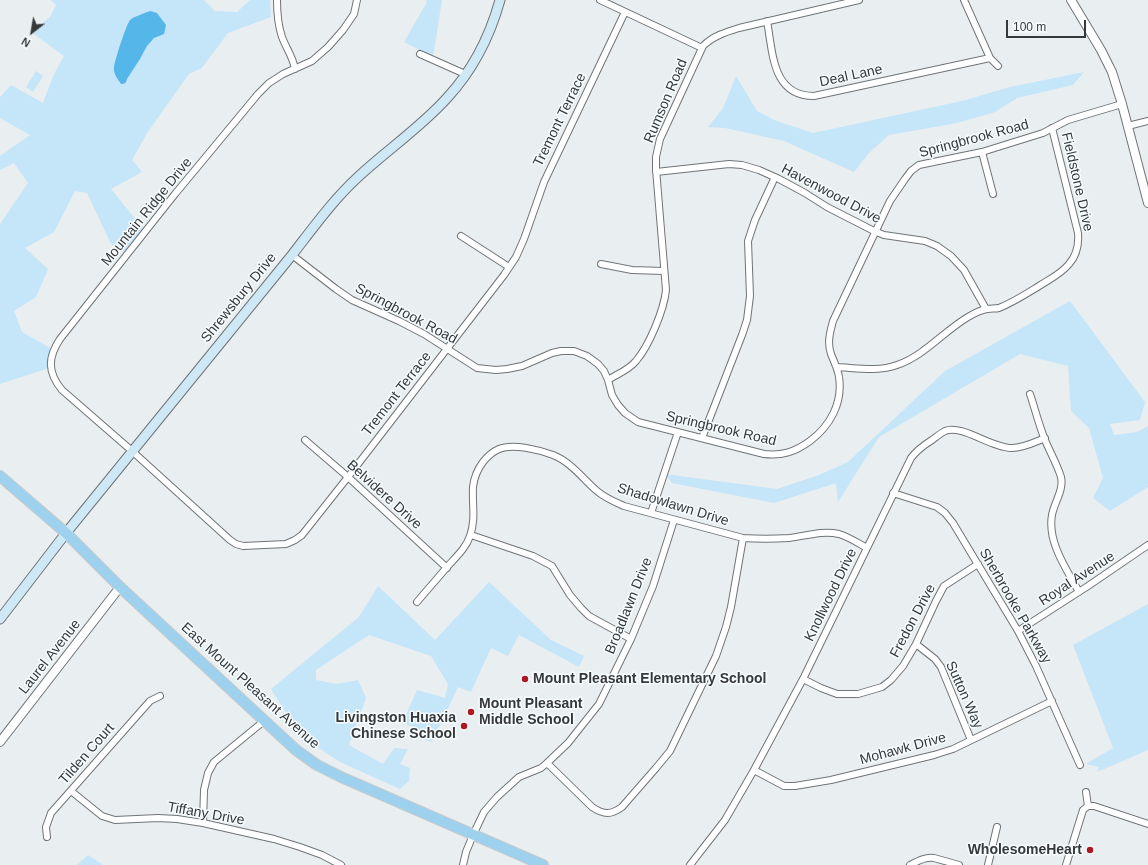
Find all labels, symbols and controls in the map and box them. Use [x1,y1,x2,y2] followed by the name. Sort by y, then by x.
[12,12,52,52] north arrow
[1008,12,1088,38] scale bar
[1013,20,1046,34] text: 100 m
[19,35,32,49] text: N
[641,57,691,145] street label: Rumson Road
[818,61,884,91] street label: Deal Lane
[530,70,590,170] street label: Tremont Terrace
[917,116,1031,162] street label: Springbrook Road
[1057,131,1097,233] street label: Fieldstone Drive
[98,154,196,270] street label: Mountain Ridge Drive
[778,161,884,227] street label: Havenwood Drive
[198,250,280,346] street label: Shrewsbury Drive
[352,280,460,348] street label: Springbrook Road
[359,349,435,439] street label: Tremont Terrace
[664,408,778,450] street label: Springbrook Road
[343,457,425,533] street label: Belvidere Drive
[615,480,731,530] street label: Shadowlawn Drive
[801,546,861,644] street label: Knollwood Drive
[975,546,1055,666] street label: Sherbrooke Parkway
[1036,548,1118,610] street label: Royal Avenue
[602,555,656,657] street label: Broadlawn Drive
[887,581,939,661] street label: Fredon Drive
[16,616,84,698] street label: Laurel Avenue
[177,619,323,753] street label: East Mount Pleasant Avenue
[942,659,986,731] street label: Sutton Way
[533,671,766,687] place label: Mount Pleasant Elementary School
[520,674,530,684] marker: Mount Pleasant Elementary School
[479,696,582,728] place label: Mount Pleasant Middle School
[466,707,476,717] marker: Mount Pleasant Middle School
[335,710,456,742] place label: Livingston Huaxia Chinese School
[56,720,118,788] street label: Tilden Court
[459,721,469,731] marker: Livingston Huaxia Chinese School
[858,729,948,769] street label: Mohawk Drive
[166,799,246,829] street label: Tiffany Drive
[968,842,1082,858] place label: WholesomeHeart
[1085,845,1095,855] marker: WholesomeHeart

